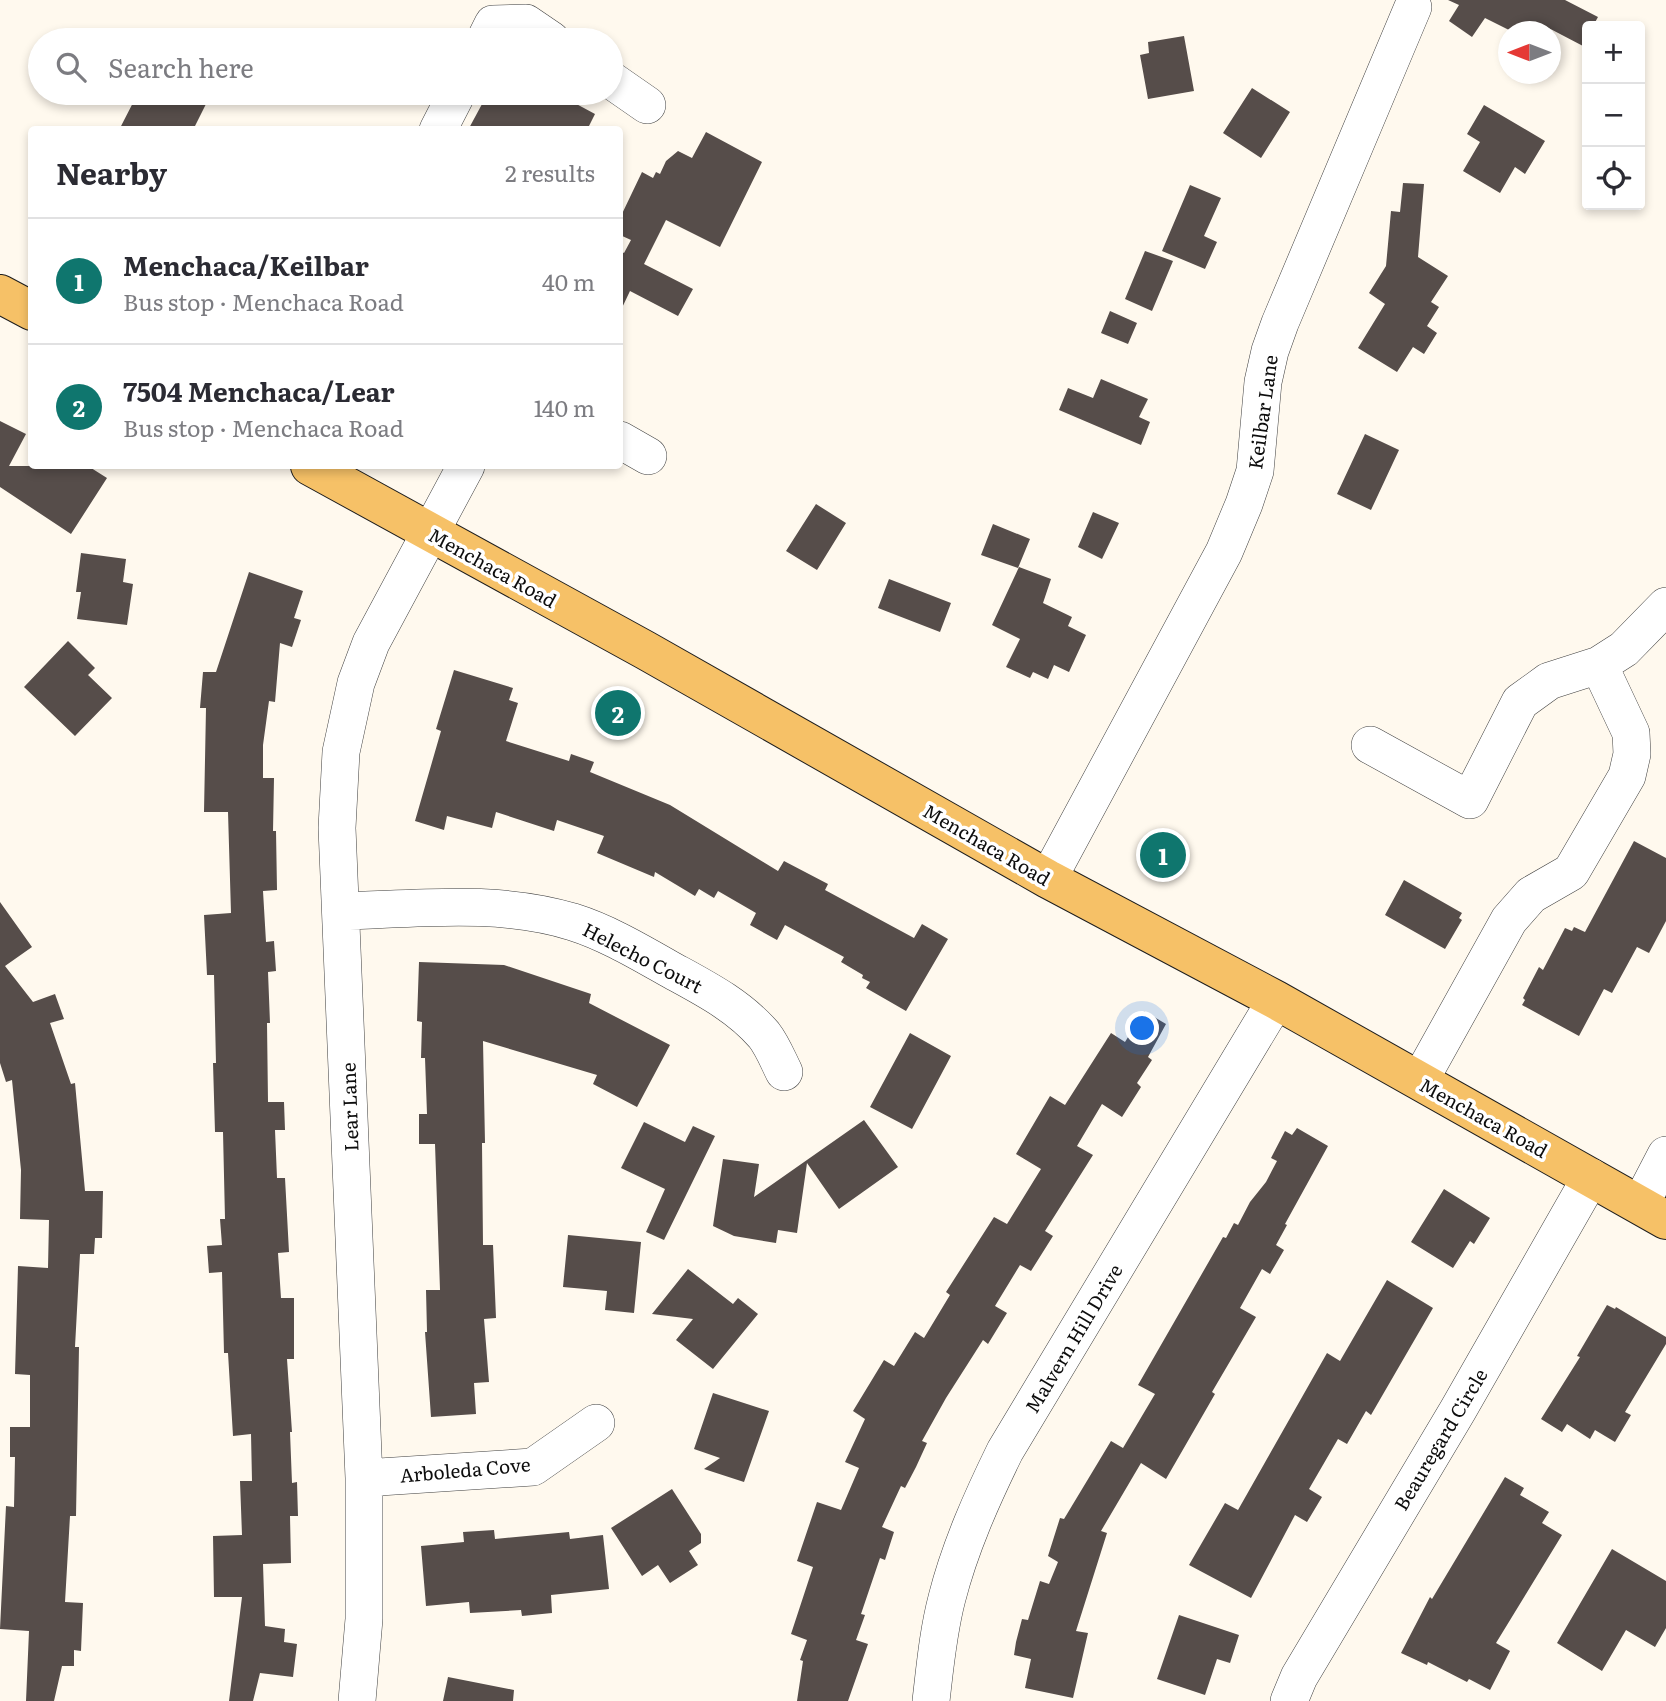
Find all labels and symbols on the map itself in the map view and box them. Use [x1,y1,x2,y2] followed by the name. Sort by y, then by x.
[1498,21,1561,84] north arrow
[1240,353,1284,471] street label: Keilbar Lane
[424,520,562,614] street label: Menchaca Road
[595,687,641,739] pin: 2
[918,796,1056,892] street label: Menchaca Road
[1140,829,1186,881] pin: 1
[578,915,708,999] street label: Helecho Court
[1125,1011,1159,1045] your location
[333,1062,365,1152] street label: Lear Lane
[1415,1070,1553,1164] street label: Menchaca Road
[1017,1258,1129,1418] street label: Malvern Hill Drive
[1386,1363,1494,1515] street label: Beauregard Circle
[399,1449,532,1489] street label: Arboleda Cove

